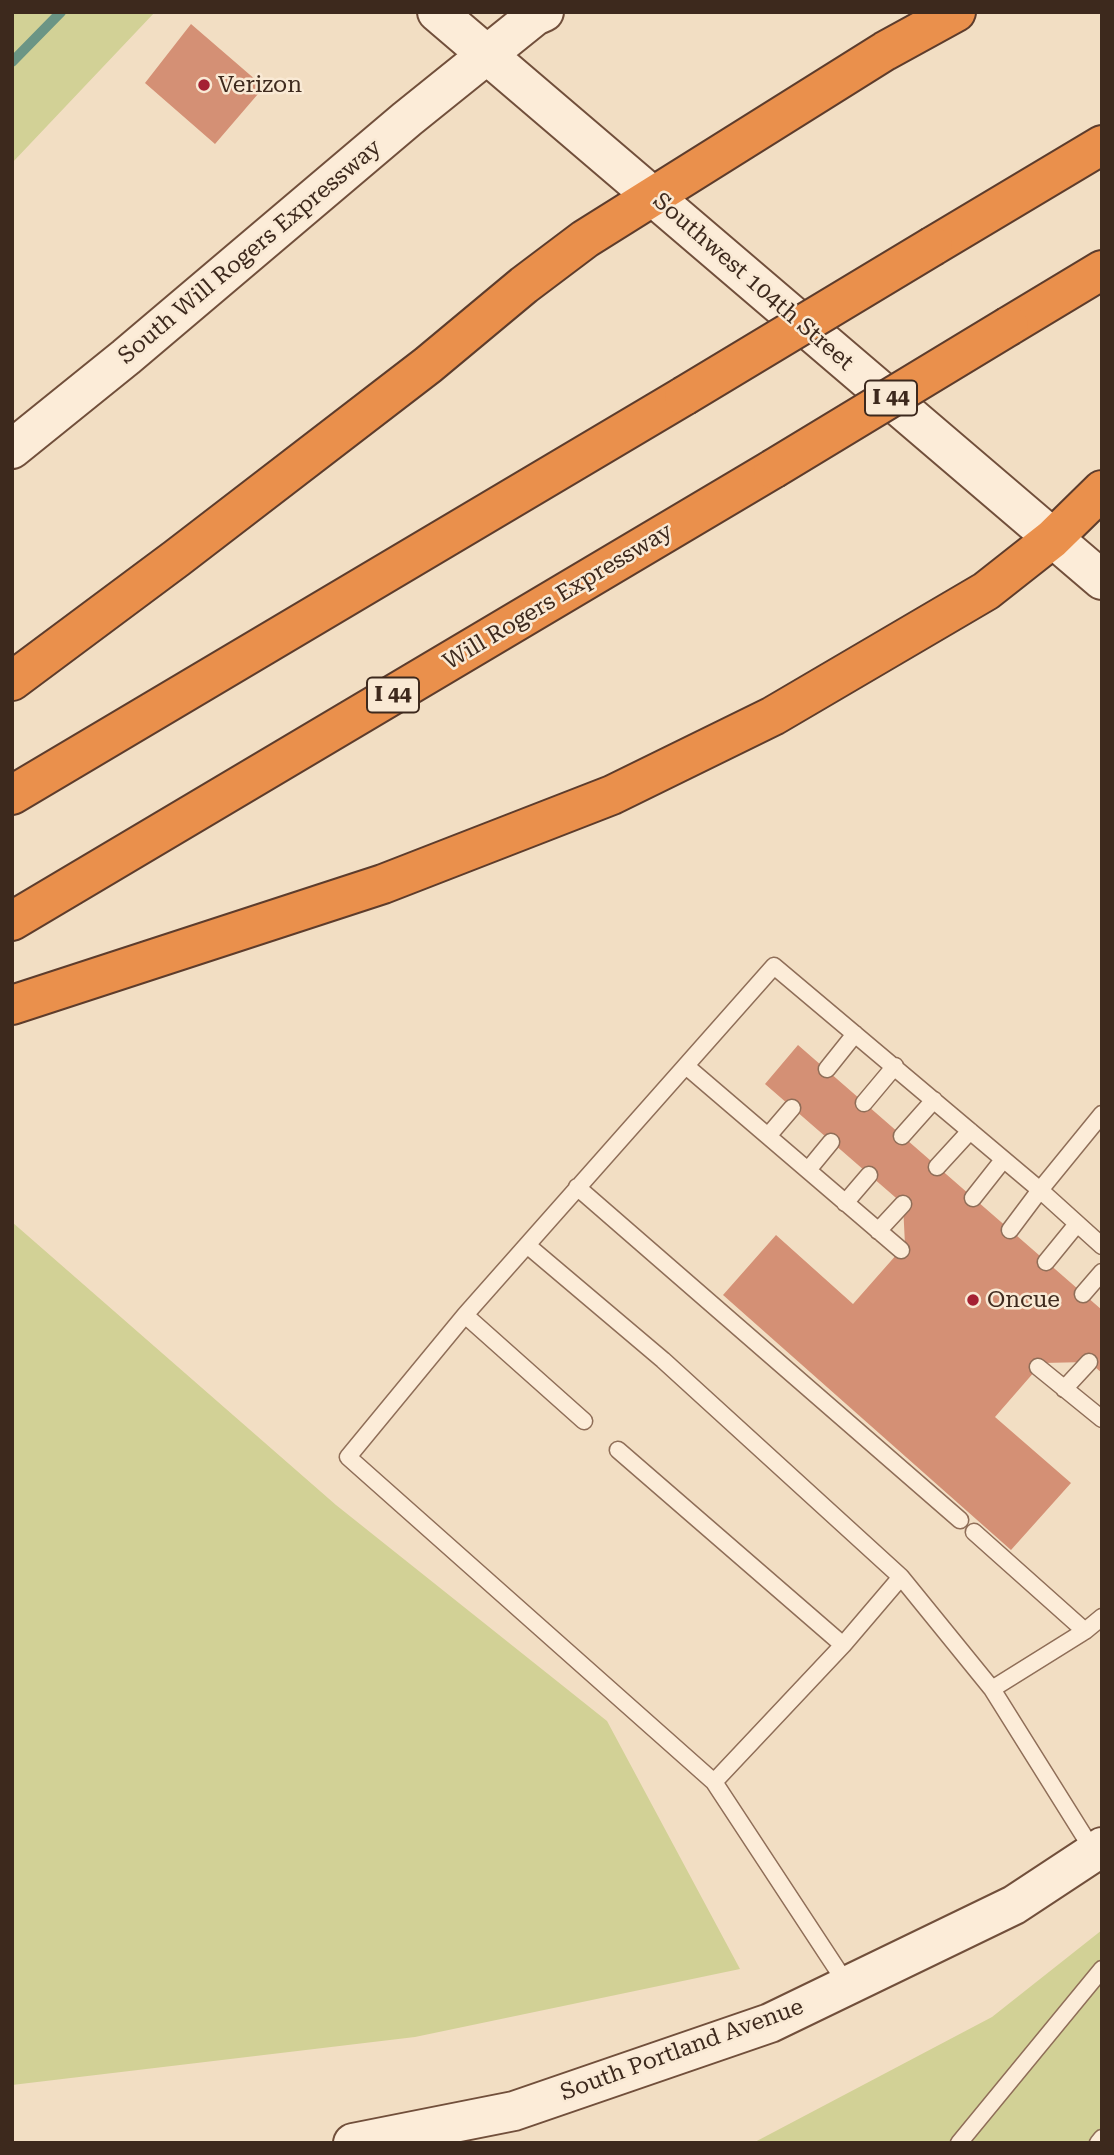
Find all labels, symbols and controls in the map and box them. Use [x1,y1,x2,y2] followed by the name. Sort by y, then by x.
[218,71,302,99] place label: Verizon
[196,77,212,93] marker: Verizon
[113,134,387,370] street label: South Will Rogers Expressway
[647,187,859,377] street label: Southwest 104th Street
[865,380,917,416] road number: I 44
[438,518,678,676] street label: Will Rogers Expressway
[367,678,419,712] road number: I 44
[987,1286,1060,1314] place label: Oncue
[965,1292,981,1308] marker: Oncue
[557,1993,807,2107] street label: South Portland Avenue

